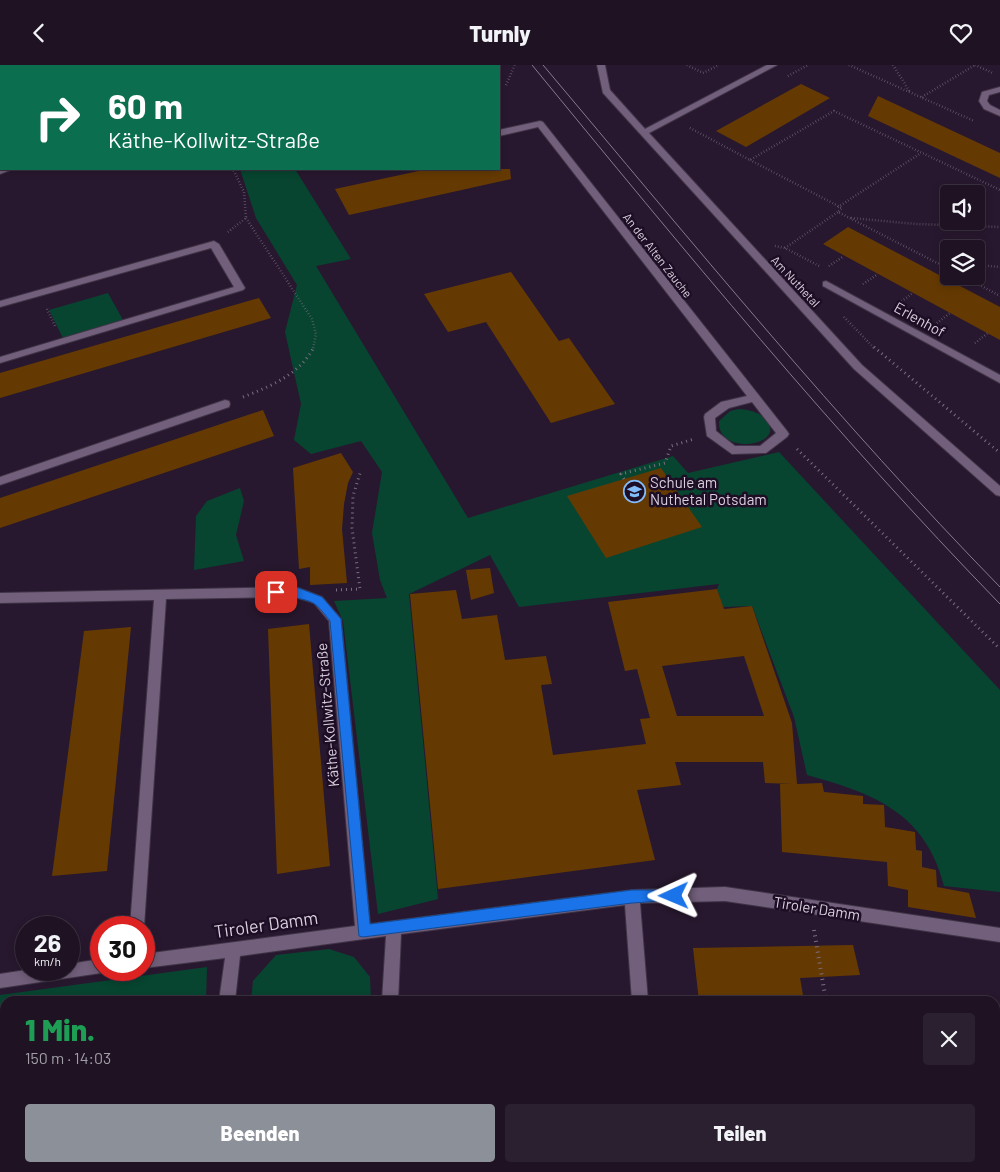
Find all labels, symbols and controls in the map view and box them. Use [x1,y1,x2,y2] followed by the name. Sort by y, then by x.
[25,19,53,47] icon: back
[947,19,975,47] icon: heart
[469,20,531,46] text: Turnly
[108,84,183,126] text: 60 m
[25,85,90,150] icon: right
[108,126,320,152] text: Käthe-Kollwitz-Straße
[940,185,985,285] map controls
[940,185,985,230] button: sound
[621,210,695,300] street label: An der Alten Zauche
[940,240,985,285] button: layers
[769,253,823,309] street label: Am Nuthetal
[891,298,949,340] street label: Erlenhof
[650,473,767,508] place label: Schule am Nuthetal Potsdam
[622,479,646,503] school or university icon: Schule am Nuthetal Potsdam
[255,571,297,613] pin
[262,578,290,606] icon: arrive
[312,642,342,788] street label: Käthe-Kollwitz-Straße
[647,869,699,921] position arrow
[772,892,862,924] street label: Tiroler Damm
[213,906,319,942] street label: Tiroler Damm
[90,916,155,981] speed limit sign: 30
[34,927,61,957] text: 26
[34,954,61,968] text: km/h
[25,1011,95,1047] text: 1 Min.
[923,1013,975,1065] button: close
[25,1048,111,1067] text: 150 m · 14:03
[25,1104,495,1162] button: Beenden
[505,1104,975,1162] button: Teilen

